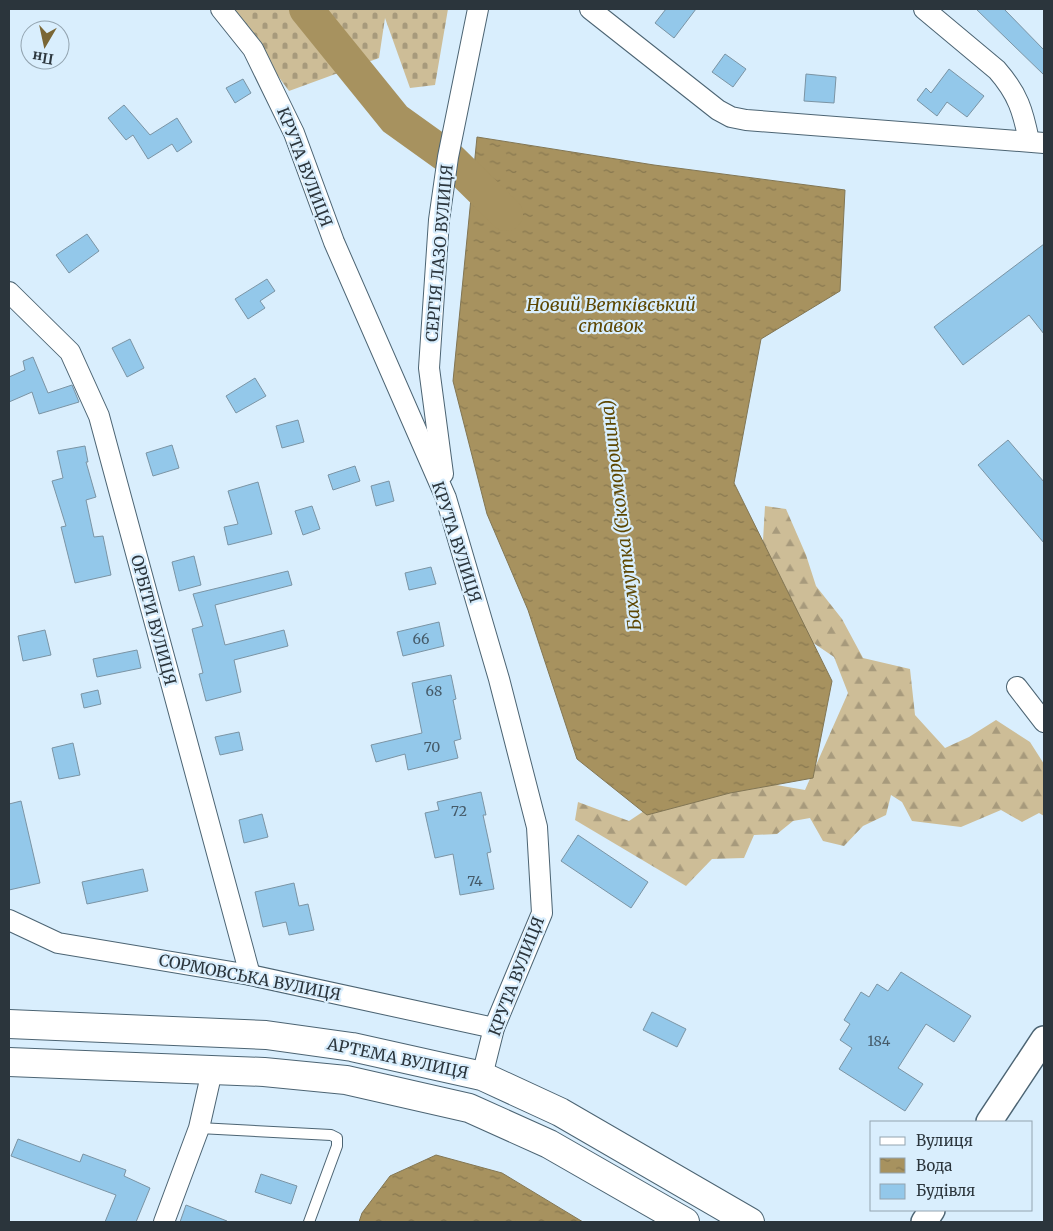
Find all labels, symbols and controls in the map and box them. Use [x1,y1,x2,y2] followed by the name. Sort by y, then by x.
[20,20,70,70] north arrow
[31,47,55,68] text: Пн
[273,104,337,230] street label: КРУТА ВУЛИЦЯ
[421,163,457,343] street label: СЕРГІЯ ЛАЗО ВУЛИЦЯ
[526,293,696,337] water label: Новий Ветківський ставок
[595,398,646,632] water label: Бахмутка (Скоморошина)
[428,479,486,605] street label: КРУТА ВУЛИЦЯ
[127,553,181,687] street label: ОРБІТИ ВУЛИЦЯ
[413,630,429,648] house number: 66
[426,682,442,700] house number: 68
[424,738,440,756] house number: 70
[451,802,467,820] house number: 72
[467,872,483,890] house number: 74
[484,913,548,1039] street label: КРУТА ВУЛИЦЯ
[157,950,343,1004] street label: СОРМОВСЬКА ВУЛИЦЯ
[868,1032,891,1050] house number: 184
[325,1033,470,1083] street label: АРТЕМА ВУЛИЦЯ
[870,1121,1033,1211] legend
[916,1131,973,1150] text: Вулиця
[916,1156,952,1175] text: Вода
[916,1181,975,1200] text: Будівля

